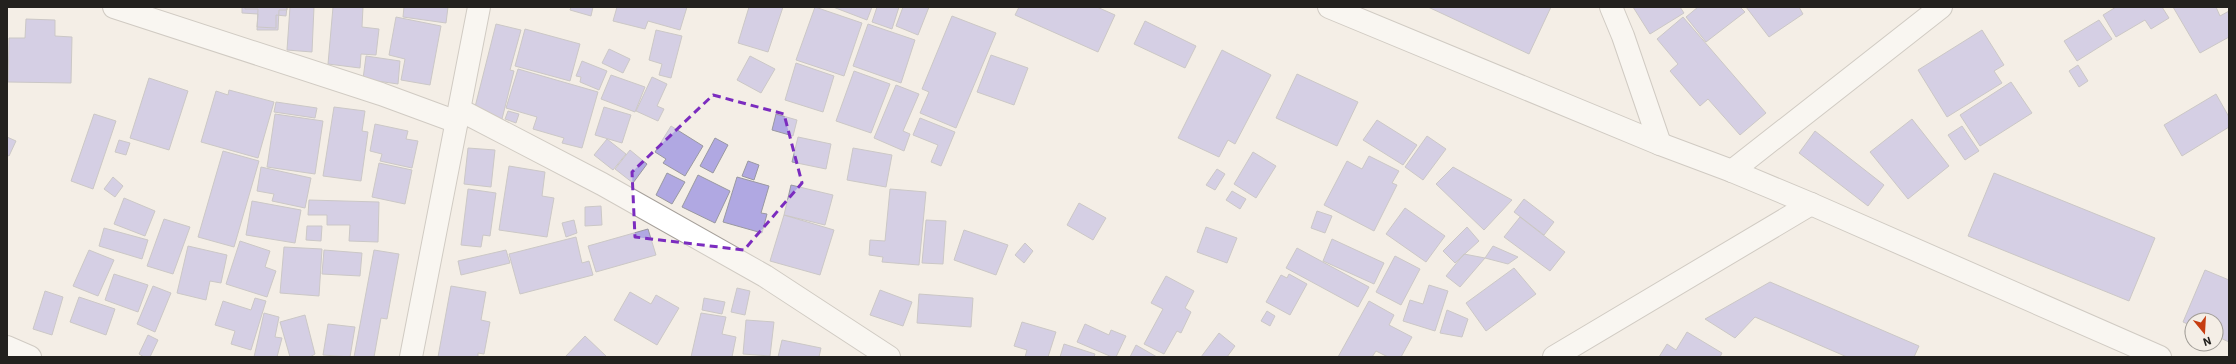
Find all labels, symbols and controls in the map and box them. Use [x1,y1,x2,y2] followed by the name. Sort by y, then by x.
[2184,312,2224,352] north arrow
[2201,334,2213,349] text: N

